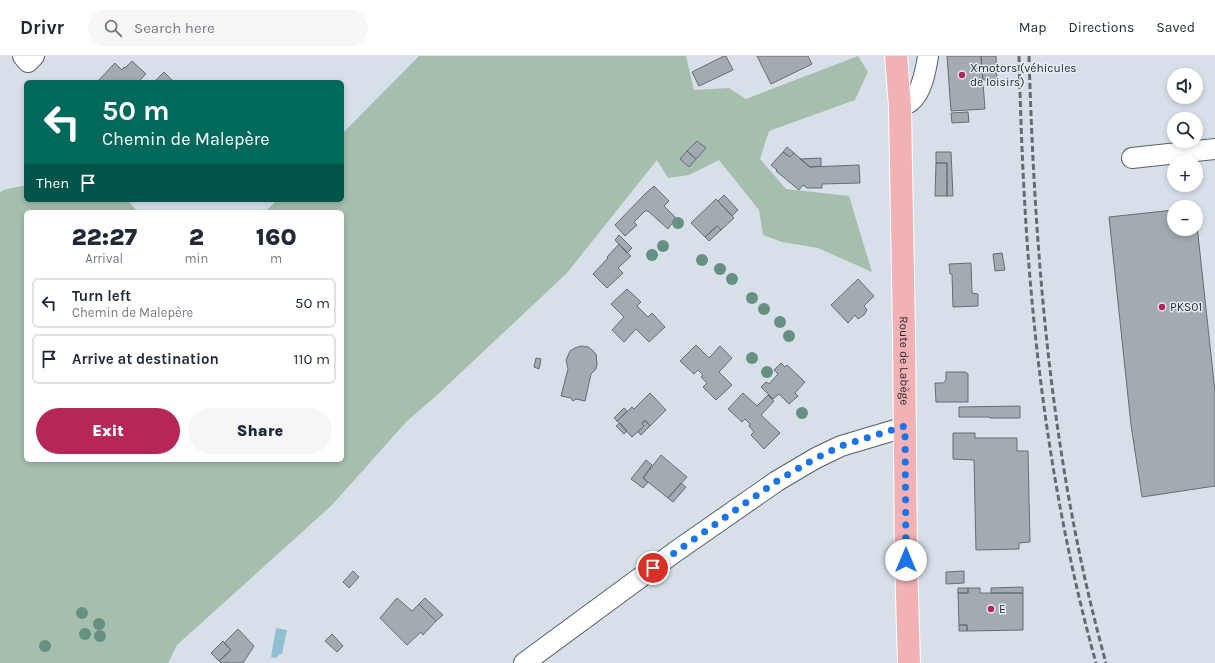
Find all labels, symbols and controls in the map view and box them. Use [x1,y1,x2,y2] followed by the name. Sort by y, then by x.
[88,10,368,46] search box
[20,17,64,39] text: Drivr
[102,17,124,39] icon: search
[134,19,215,37] text: Search here
[1019,19,1047,36] text: Map
[1069,19,1134,36] text: Directions
[1156,19,1195,36] text: Saved
[970,61,1077,89] place label: Xmotors (véhicules de loisirs)
[1167,68,1203,236] map controls
[1167,68,1203,104] button: sound
[957,70,967,80] marker: Xmotors (véhicules de loisirs)
[102,94,170,127] text: 50 m
[36,96,88,148] icon: left
[1167,112,1203,148] button: search
[102,128,270,150] text: Chemin de Malepère
[1167,156,1203,192] button: +
[77,172,99,194] icon: arrive
[36,174,69,192] text: Then
[1167,200,1203,236] button: −
[71,223,137,251] text: 22:27
[189,223,204,251] text: 2
[256,223,297,251] text: 160
[85,251,123,266] text: Arrival
[184,251,208,266] text: min
[270,251,282,266] text: m
[72,287,131,305] text: Turn left
[38,292,60,314] icon: left
[295,294,330,312] text: 50 m
[1170,300,1202,314] place label: PKS01
[1157,302,1167,312] marker: PKS01
[72,305,193,320] text: Chemin de Malepère
[897,316,912,406] street label: Route de Labège
[38,348,60,370] icon: arrive
[72,350,219,368] text: Arrive at destination
[294,350,330,368] text: 110 m
[36,408,180,454] button: Exit
[188,408,332,454] button: Share
[885,539,927,581] position arrow
[636,551,670,585] pin
[642,557,664,579] icon: arrive
[999,602,1006,616] place label: E
[986,604,996,614] marker: E

